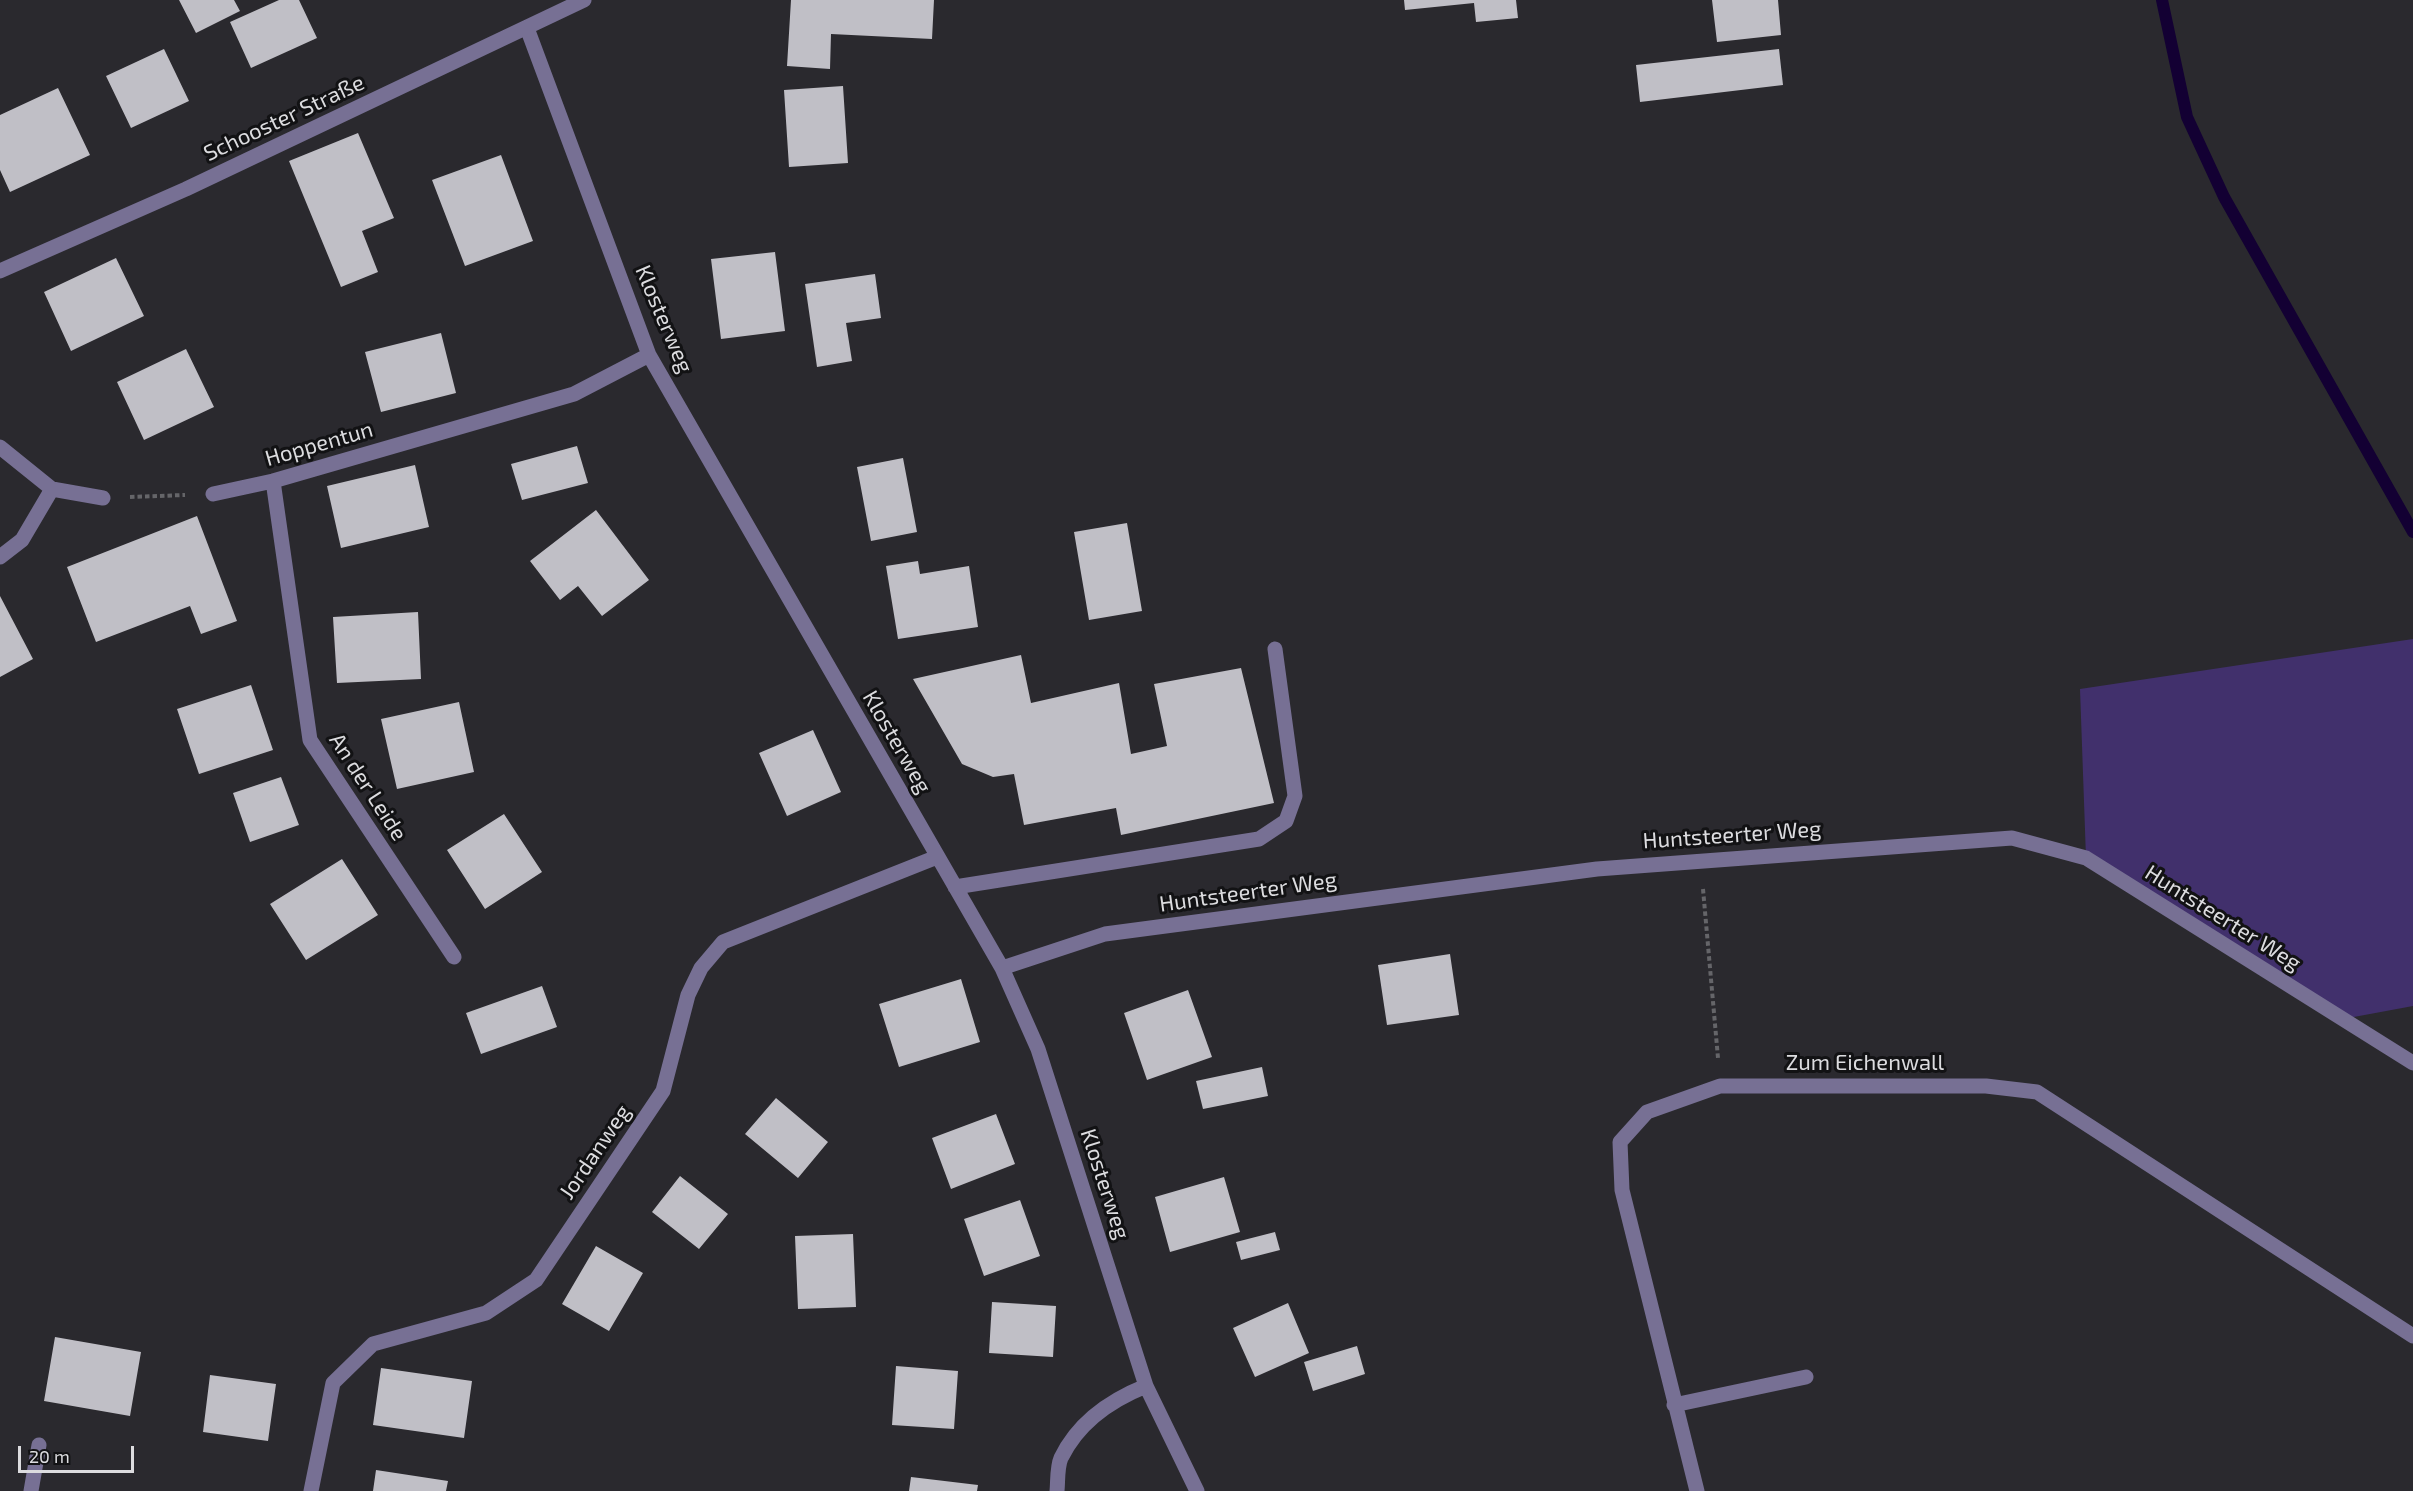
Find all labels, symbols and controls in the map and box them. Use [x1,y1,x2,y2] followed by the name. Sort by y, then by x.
[200,69,368,167] street label: Schooster Straße
[630,261,698,377] street label: Klosterweg
[262,416,376,472] street label: Hoppentun
[857,686,937,798] street label: Klosterweg
[324,728,412,846] street label: An der Leide
[1642,816,1822,854] street label: Huntsteerter Weg
[2140,859,2306,977] street label: Huntsteerter Weg
[1158,866,1338,918] street label: Huntsteerter Weg
[1786,1050,1944,1076] street label: Zum Eichenwall
[554,1100,636,1204] street label: Jordanweg
[1075,1126,1135,1242] street label: Klosterweg
[21,1434,136,1472] scale bar
[29,1445,70,1467] text: 20 m

